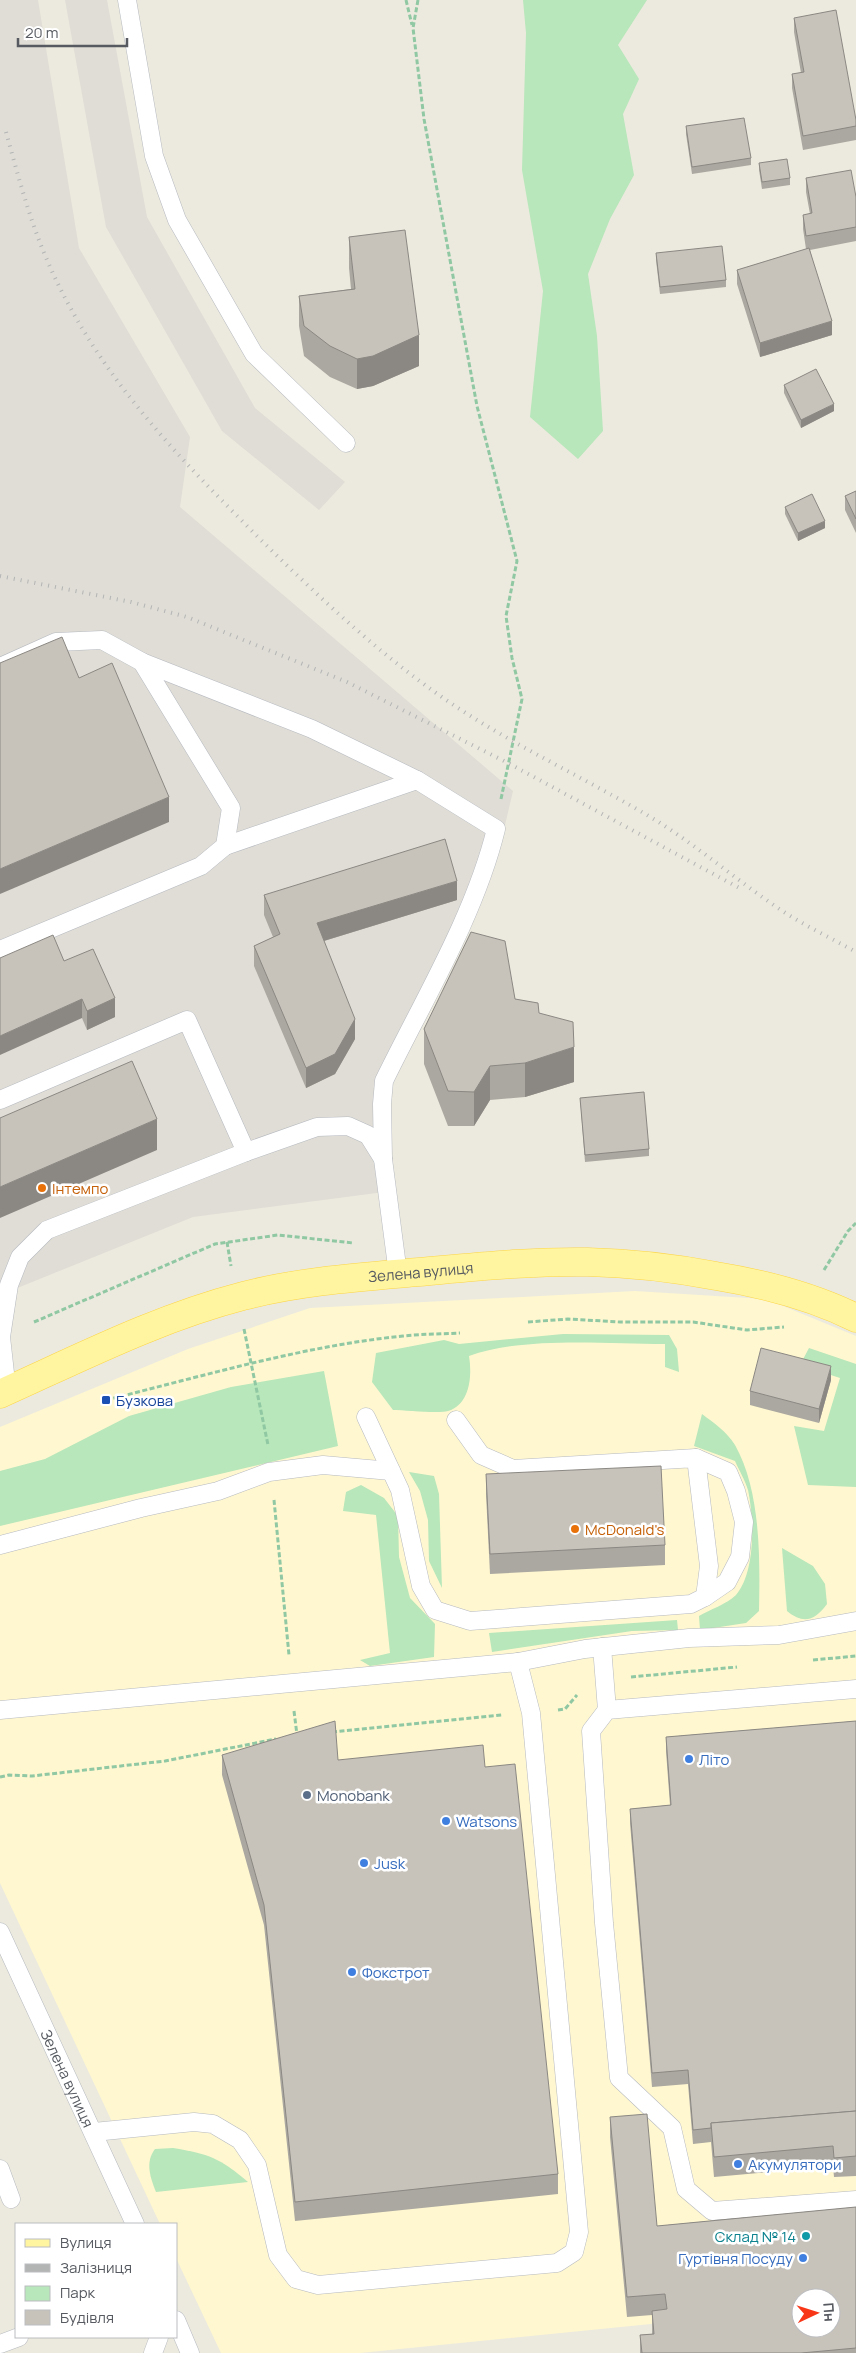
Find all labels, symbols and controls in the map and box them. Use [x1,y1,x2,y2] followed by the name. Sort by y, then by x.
[18,15,126,47] scale bar
[25,22,58,43] text: 20 m
[52,1178,108,1199] place label: Інтемпо
[36,1182,48,1194] marker: Інтемпо
[367,1257,474,1287] street label: Зелена вулиця
[116,1390,173,1411] place label: Бузкова
[100,1394,112,1406] marker: Бузкова
[585,1519,664,1540] place label: McDonald's
[569,1523,581,1535] marker: McDonald's
[699,1749,729,1770] place label: Літо
[683,1753,695,1765] marker: Літо
[317,1785,390,1806] place label: Monobank
[301,1789,313,1801] marker: Monobank
[456,1811,517,1832] place label: Watsons
[440,1815,452,1827] marker: Watsons
[374,1853,406,1874] place label: Jusk
[358,1857,370,1869] marker: Jusk
[362,1962,430,1983] place label: Фокстрот
[346,1966,358,1978] marker: Фокстрот
[36,2026,99,2131] street label: Зелена вулиця
[748,2154,842,2175] place label: Акумулятори
[732,2158,744,2170] marker: Акумулятори
[15,2223,178,2338] legend
[715,2226,796,2247] place label: Склад № 14
[800,2230,812,2242] marker: Склад № 14
[60,2232,112,2253] text: Вулиця
[678,2248,793,2269] place label: Гуртівня Посуду
[797,2252,809,2264] marker: Гуртівня Посуду
[60,2257,132,2278] text: Залізниця
[60,2282,96,2303] text: Парк
[791,2288,841,2338] north arrow
[819,2302,840,2322] text: Пн
[60,2307,114,2328] text: Будівля

